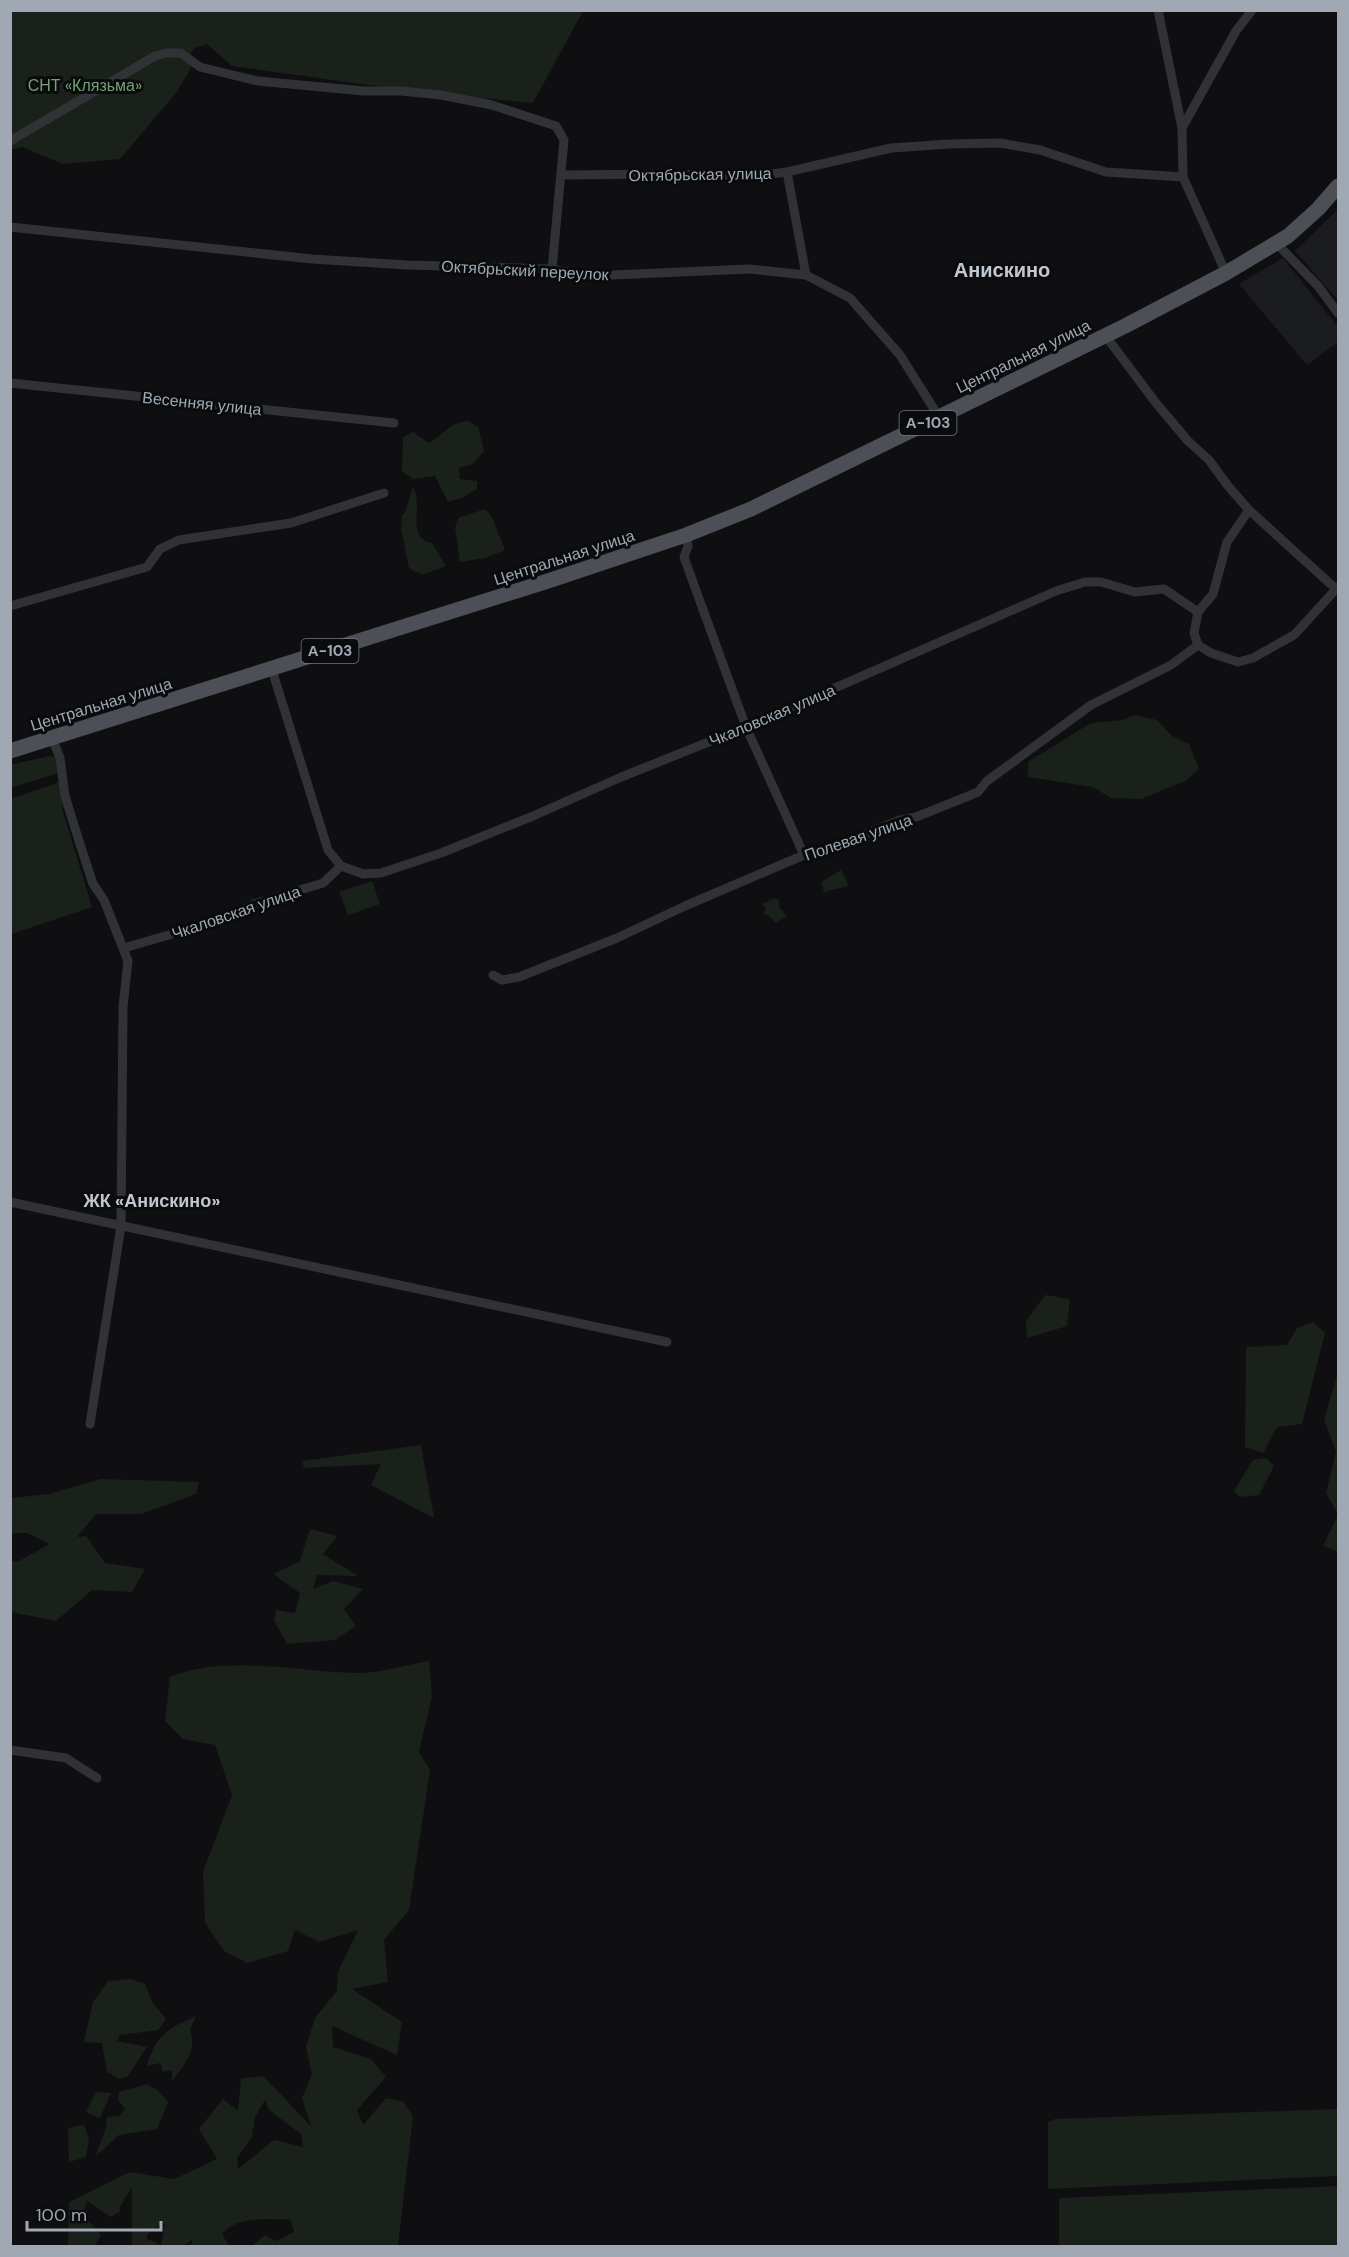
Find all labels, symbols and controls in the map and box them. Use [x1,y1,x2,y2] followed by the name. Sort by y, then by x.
[28,75,142,96] park label: СНТ «Клязьма»
[628,163,772,186] street label: Октябрьская улица
[441,256,610,285] street label: Октябрьский переулок
[954,257,1050,283] district label: Анискино
[953,315,1094,398] street label: Центральная улица
[141,387,263,420] street label: Весенняя улица
[900,411,956,435] road number: А-103
[491,525,637,590] street label: Центральная улица
[302,639,358,663] road number: А-103
[28,673,175,736] street label: Центральная улица
[706,679,838,751] street label: Чкаловская улица
[802,809,915,866] street label: Полевая улица
[169,881,303,944] street label: Чкаловская улица
[83,1189,220,1213] district label: ЖК «Анискино»
[27,2194,160,2232] scale bar
[36,2203,87,2227] text: 100 m

